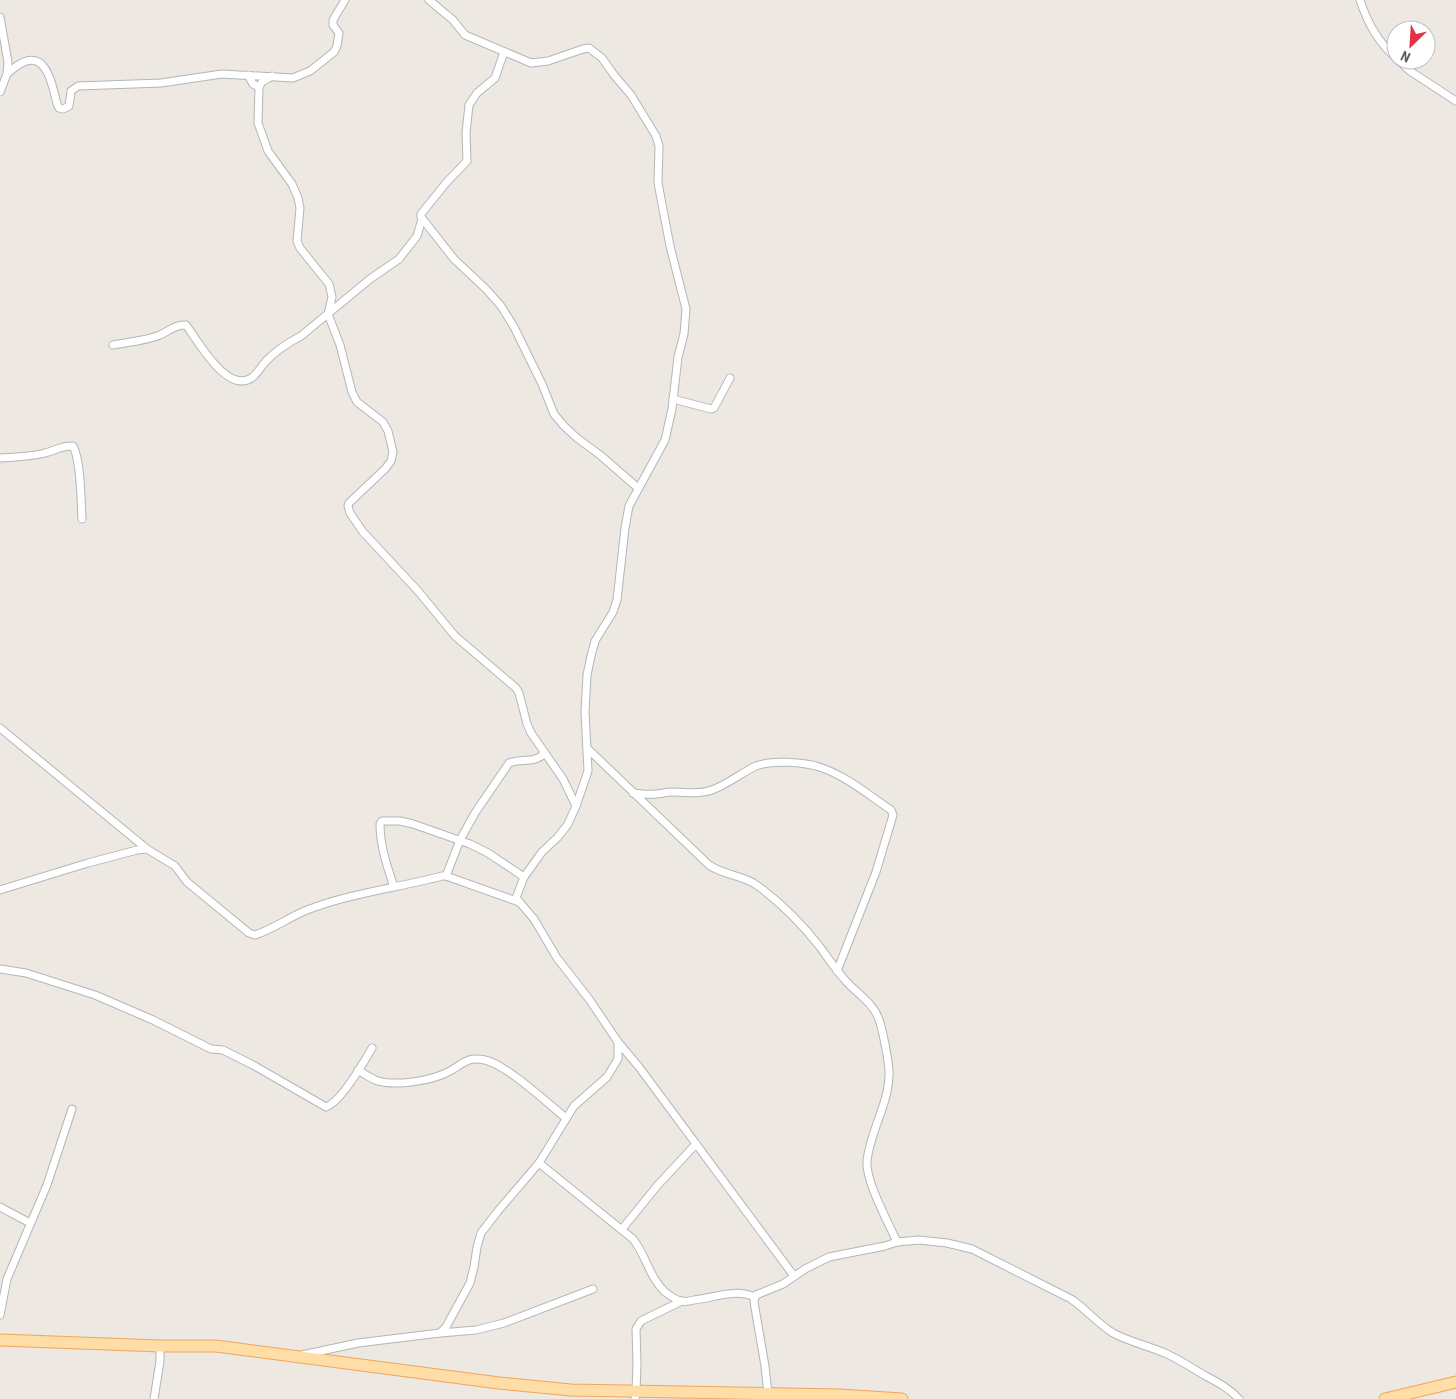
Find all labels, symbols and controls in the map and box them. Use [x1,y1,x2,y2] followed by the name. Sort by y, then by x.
[1386,20,1436,70] north arrow
[1398,48,1413,66] text: N

